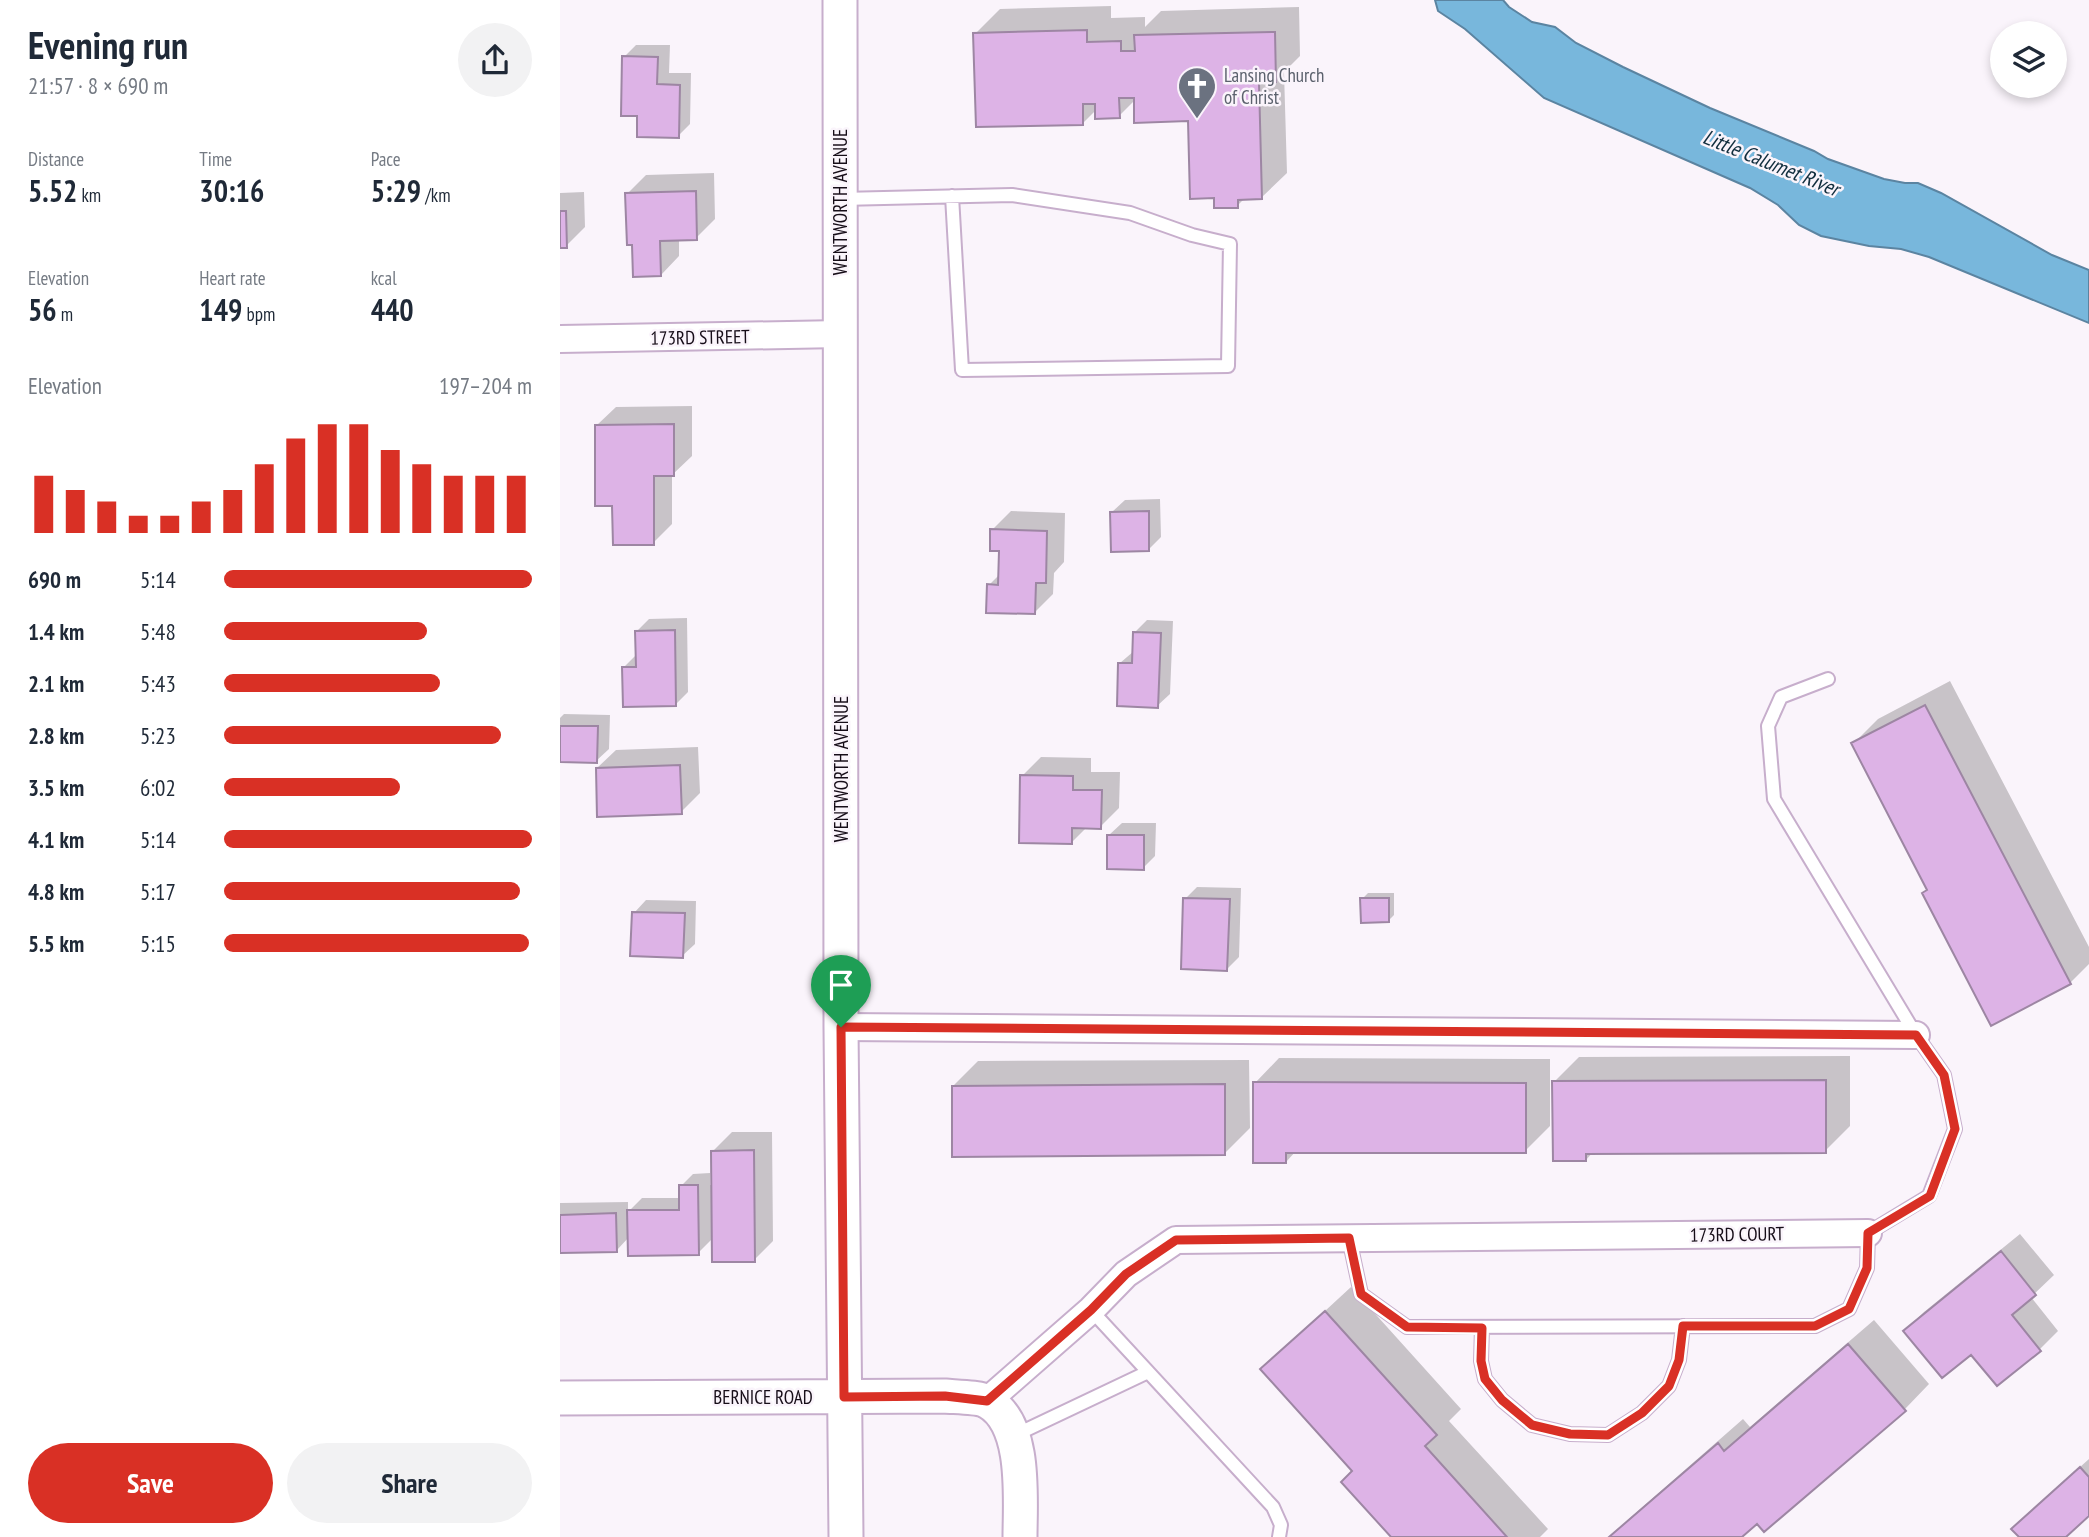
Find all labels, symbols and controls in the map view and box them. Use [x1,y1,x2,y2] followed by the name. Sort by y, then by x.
[28,20,188,69] text: Evening run
[1990,21,2067,98] map controls
[1990,21,2067,98] button: layers
[458,23,532,97] button: share
[1224,63,1324,109] place label: Lansing Church of Christ
[1176,65,1218,120] church icon: Lansing Church of Christ
[28,71,168,100] text: 21:57 · 8 × 690 m
[1699,123,1846,203] water label: Little Calumet River
[828,129,852,275] street label: WENTWORTH AVENUE
[28,147,84,171] text: Distance
[199,147,232,171] text: Time
[371,147,401,171] text: Pace
[28,171,77,210] text: 5.52
[199,171,264,210] text: 30:16
[371,171,421,210] text: 5:29
[77,183,101,207] text: km
[421,183,451,207] text: /km
[28,266,89,290] text: Elevation
[199,266,266,290] text: Heart rate
[371,266,397,290] text: kcal
[28,290,57,329] text: 56
[199,290,242,329] text: 149
[371,290,414,329] text: 440
[57,302,73,326] text: m
[242,302,275,326] text: bpm
[650,324,750,350] street label: 173RD STREET
[28,371,102,400] text: Elevation
[439,371,532,400] text: 197–204 m
[28,565,81,594] text: 690 m
[140,565,176,594] text: 5:14
[28,617,84,646] text: 1.4 km
[140,617,176,646] text: 5:48
[28,669,84,698] text: 2.1 km
[140,669,176,698] text: 5:43
[829,696,853,842] street label: WENTWORTH AVENUE
[28,721,84,750] text: 2.8 km
[140,721,176,750] text: 5:23
[28,773,84,802] text: 3.5 km
[140,773,176,802] text: 6:02
[28,825,84,854] text: 4.1 km
[140,825,176,854] text: 5:14
[28,877,84,906] text: 4.8 km
[140,877,176,906] text: 5:17
[28,929,84,958] text: 5.5 km
[140,929,176,958] text: 5:15
[811,955,871,1027] pin
[822,966,860,1004] icon: arrive
[1690,1221,1785,1247] street label: 173RD COURT
[713,1385,813,1409] street label: BERNICE ROAD
[28,1443,273,1523] button: Save
[287,1443,532,1523] button: Share

